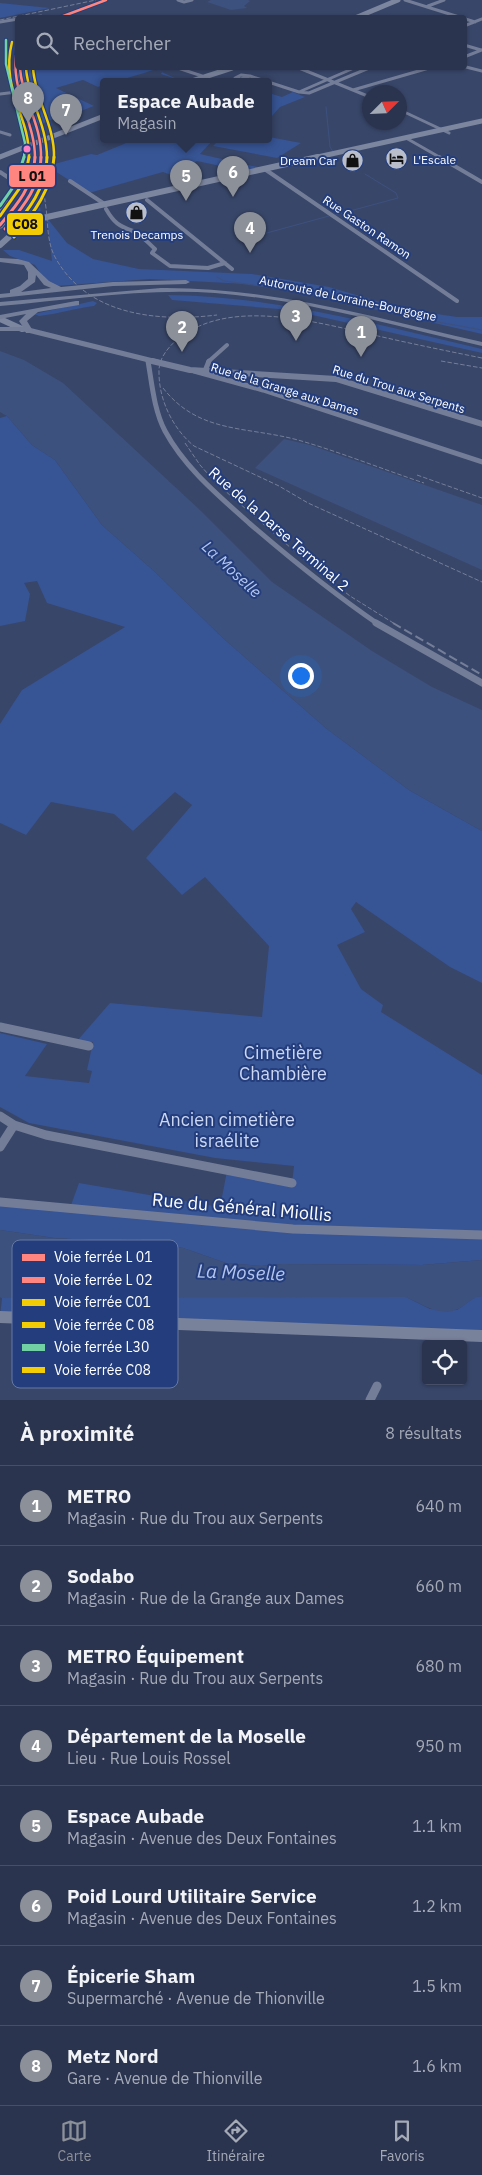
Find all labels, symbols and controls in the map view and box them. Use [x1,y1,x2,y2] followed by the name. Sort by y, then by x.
[15,15,467,70] search box
[33,29,61,57] icon: search
[73,31,171,55] text: Rechercher
[100,78,272,143] popup
[12,82,44,123] pin: 8
[362,85,407,130] north arrow
[117,89,255,113] text: Espace Aubade
[50,94,82,135] pin: 7
[117,113,177,133] text: Magasin
[22,144,32,154] unlabelled marker
[385,147,409,171] hotel icon: L'Escale
[341,148,365,172] shop icon: Dream Car
[413,152,457,167] place label: L'Escale
[280,153,338,168] place label: Dream Car
[217,156,249,197] pin: 6
[170,160,202,201] pin: 5
[8,164,56,188] line badge: L 01
[18,167,46,185] text: L 01
[320,192,414,262] street label: Rue Gaston Ramon
[125,201,149,225] shop icon: Trenois Decamps
[6,212,44,236] line badge: C08
[234,212,266,253] pin: 4
[12,215,38,233] text: C08
[91,227,184,242] place label: Trenois Decamps
[258,272,438,324] street label: Autoroute de Lorraine-Bourgogne
[280,300,312,341] pin: 3
[166,311,198,352] pin: 2
[345,316,377,357] pin: 1
[209,359,361,419] street label: Rue de la Grange aux Dames
[331,362,467,416] street label: Rue du Trou aux Serpents
[205,463,353,595] street label: Rue de la Darse Terminal 2
[198,536,266,602] water label: La Moselle
[288,663,314,689] your location
[239,1041,327,1085] park label: Cimetière Chambière
[159,1108,295,1152] park label: Ancien cimetière israélite
[151,1188,333,1226] street label: Rue du Général Miollis
[12,1240,178,1388] legend
[54,1248,153,1266] text: Voie ferrée L 01
[197,1258,286,1286] water label: La Moselle
[54,1271,153,1289] text: Voie ferrée L 02
[54,1293,151,1311] text: Voie ferrée C01
[54,1316,154,1334] text: Voie ferrée C 08
[54,1338,149,1356] text: Voie ferrée L30
[422,1340,467,1385] map controls
[422,1340,467,1385] button: locate
[54,1361,151,1379] text: Voie ferrée C08
[20,1419,134,1447] text: À proximité
[385,1423,462,1443] text: 8 résultats
[67,1484,131,1508] text: METRO
[31,1496,41,1516] text: 1
[415,1496,462,1516] text: 640 m
[67,1508,323,1528] text: Magasin · Rue du Trou aux Serpents
[67,1564,134,1588] text: Sodabo
[31,1576,41,1596] text: 2
[415,1576,462,1596] text: 660 m
[67,1588,344,1608] text: Magasin · Rue de la Grange aux Dames
[67,1644,244,1668] text: METRO Équipement
[31,1656,41,1676] text: 3
[415,1656,462,1676] text: 680 m
[67,1668,323,1688] text: Magasin · Rue du Trou aux Serpents
[67,1724,306,1748] text: Département de la Moselle
[31,1736,41,1756] text: 4
[415,1736,462,1756] text: 950 m
[67,1748,231,1768] text: Lieu · Rue Louis Rossel
[67,1804,204,1828] text: Espace Aubade
[31,1816,41,1836] text: 5
[412,1816,462,1836] text: 1.1 km
[67,1828,337,1848] text: Magasin · Avenue des Deux Fontaines
[67,1884,317,1908] text: Poid Lourd Utilitaire Service
[31,1896,41,1916] text: 6
[412,1896,462,1916] text: 1.2 km
[67,1908,337,1928] text: Magasin · Avenue des Deux Fontaines
[67,1964,195,1988] text: Épicerie Sham
[31,1976,41,1996] text: 7
[412,1976,462,1996] text: 1.5 km
[67,1988,325,2008] text: Supermarché · Avenue de Thionville
[67,2044,158,2068] text: Metz Nord
[31,2056,41,2076] text: 8
[412,2056,462,2076] text: 1.6 km
[67,2068,263,2088] text: Gare · Avenue de Thionville
[57,2117,91,2165] tab: Carte
[206,2117,265,2165] tab: Itinéraire
[380,2117,425,2165] tab: Favoris

